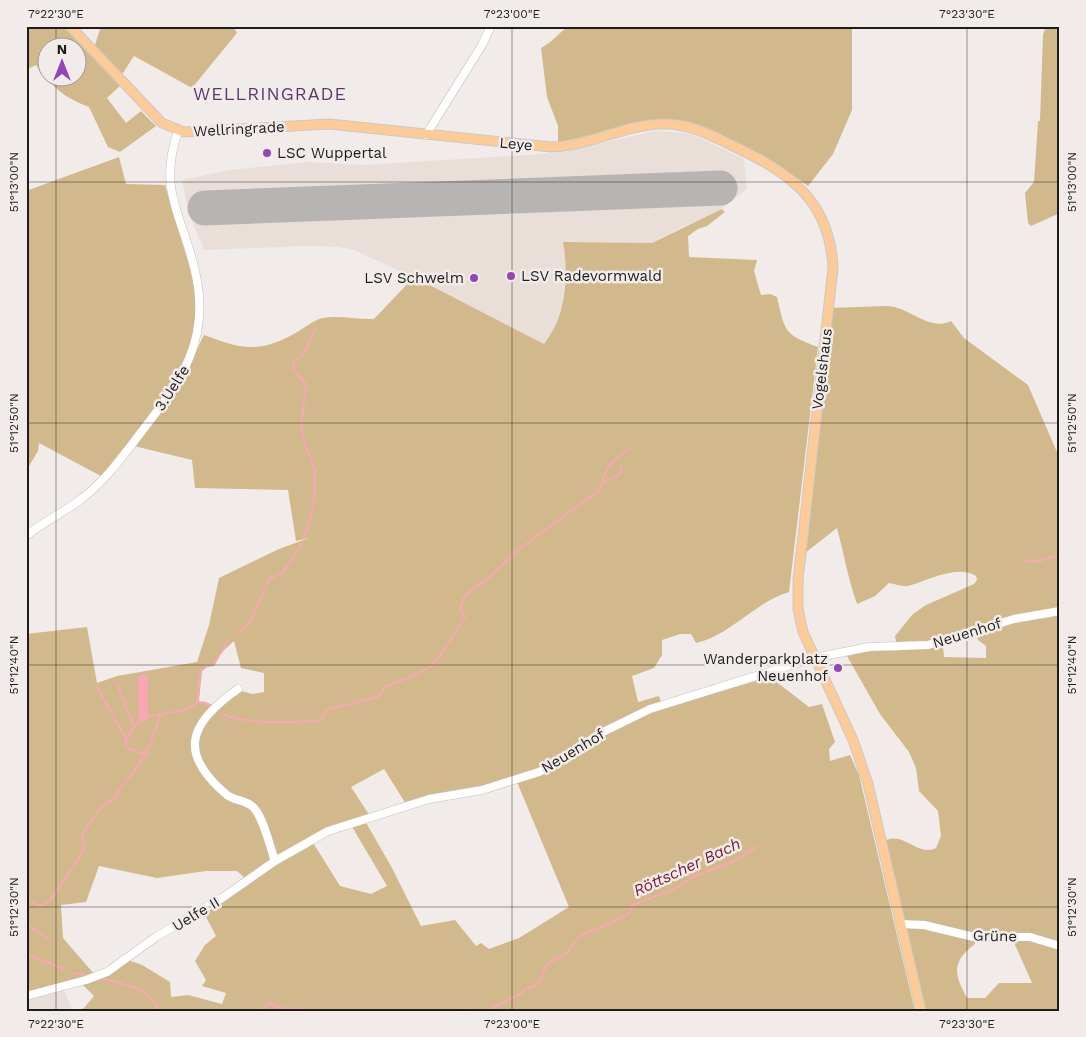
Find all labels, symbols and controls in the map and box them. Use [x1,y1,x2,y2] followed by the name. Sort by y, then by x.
[28,7,84,21] text: 7°22'30"E
[484,7,541,21] text: 7°23'00"E
[939,7,995,21] text: 7°23'30"E
[38,38,88,88] north arrow
[57,41,67,57] text: N
[193,83,347,104] district label: WELLRINGRADE
[193,118,285,140] street label: Wellringrade
[499,134,533,154] street label: Leye
[277,144,387,162] place label: LSC Wuppertal
[261,147,273,159] marker: LSC Wuppertal
[7,152,21,212] text: 51°13'00"N
[1065,152,1079,212] text: 51°13'00"N
[521,267,662,285] place label: LSV Radevormwald
[364,269,464,287] place label: LSV Schwelm
[505,270,517,282] marker: LSV Radevormwald
[468,272,480,284] marker: LSV Schwelm
[808,327,836,411] street label: Vogelshaus
[151,362,193,414] street label: 3.Uelfe
[7,393,21,453] text: 51°12'50"N
[1065,393,1079,453] text: 51°12'50"N
[931,614,1004,652] street label: Neuenhof
[7,635,21,695] text: 51°12'40"N
[1065,635,1079,695] text: 51°12'40"N
[703,650,828,685] place label: Wanderparkplatz Neuenhof
[832,662,844,674] marker: Wanderparkplatz Neuenhof
[538,725,608,777] street label: Neuenhof
[631,834,743,900] water label: Röttscher Bach
[7,877,21,937] text: 51°12'30"N
[1065,877,1079,937] text: 51°12'30"N
[169,893,223,935] street label: Uelfe II
[973,927,1017,945] street label: Grüne
[28,1017,84,1031] text: 7°22'30"E
[484,1017,541,1031] text: 7°23'00"E
[939,1017,995,1031] text: 7°23'30"E

